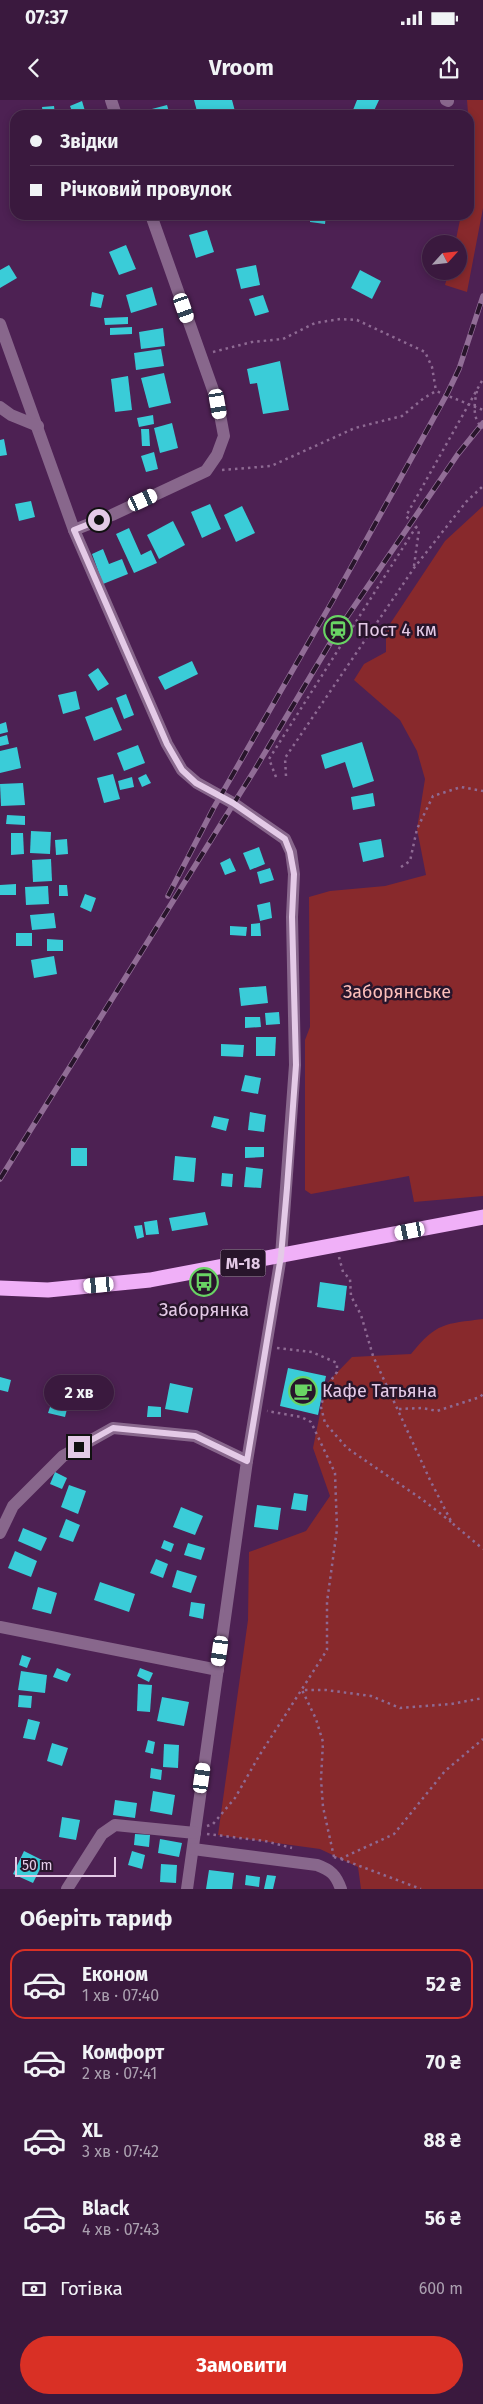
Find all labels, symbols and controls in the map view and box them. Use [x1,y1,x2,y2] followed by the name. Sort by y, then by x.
[25,6,68,29] text: 07:37
[20,54,48,82] icon: back
[209,54,274,81] text: Vroom
[435,54,463,82] icon: share
[60,130,118,153] text: Звідки
[60,178,232,201] text: Річковий провулок
[422,235,468,280] north arrow
[422,235,467,280] map controls
[172,291,195,325] car
[208,388,227,420] car
[126,487,159,513] car
[88,509,110,531] route start
[323,615,353,645] station icon: Пост 4 км
[357,619,437,641] place label: Пост 4 км
[343,981,451,1003] park label: Заборянське
[393,1221,426,1241] car
[220,1250,266,1276] road number: М-18
[189,1267,219,1297] bus stop icon: Заборянка
[83,1276,114,1294] car
[159,1299,249,1321] place label: Заборянка
[44,1374,114,1410] callout: 2 хв
[288,1376,318,1406] cafe icon: Кафе Татьяна
[322,1380,437,1402] place label: Кафе Татьяна
[64,1383,94,1402] text: 2 хв
[68,1436,90,1458] route end
[210,1635,229,1667] car
[192,1762,211,1794] car
[15,1854,116,1877] scale bar
[22,1857,53,1874] text: 50 m
[20,1905,173,1932] text: Оберіть тариф
[22,1962,67,2007] icon: car
[82,1963,148,1986] text: Економ
[426,1973,461,1996] text: 52 ₴
[82,1986,159,2005] text: 1 хв · 07:40
[22,2040,67,2085] icon: car
[82,2041,164,2064] text: Комфорт
[426,2051,461,2074] text: 70 ₴
[82,2064,157,2083] text: 2 хв · 07:41
[22,2118,67,2163] icon: car
[82,2119,103,2142] text: XL
[423,2129,461,2152] text: 88 ₴
[82,2142,159,2161] text: 3 хв · 07:42
[22,2196,67,2241] icon: car
[82,2197,129,2220] text: Black
[425,2207,461,2230] text: 56 ₴
[82,2220,160,2239] text: 4 хв · 07:43
[20,2275,48,2303] icon: cash
[60,2277,123,2300] text: Готівка
[419,2279,463,2298] text: 600 m
[20,2336,463,2394] button: Замовити

